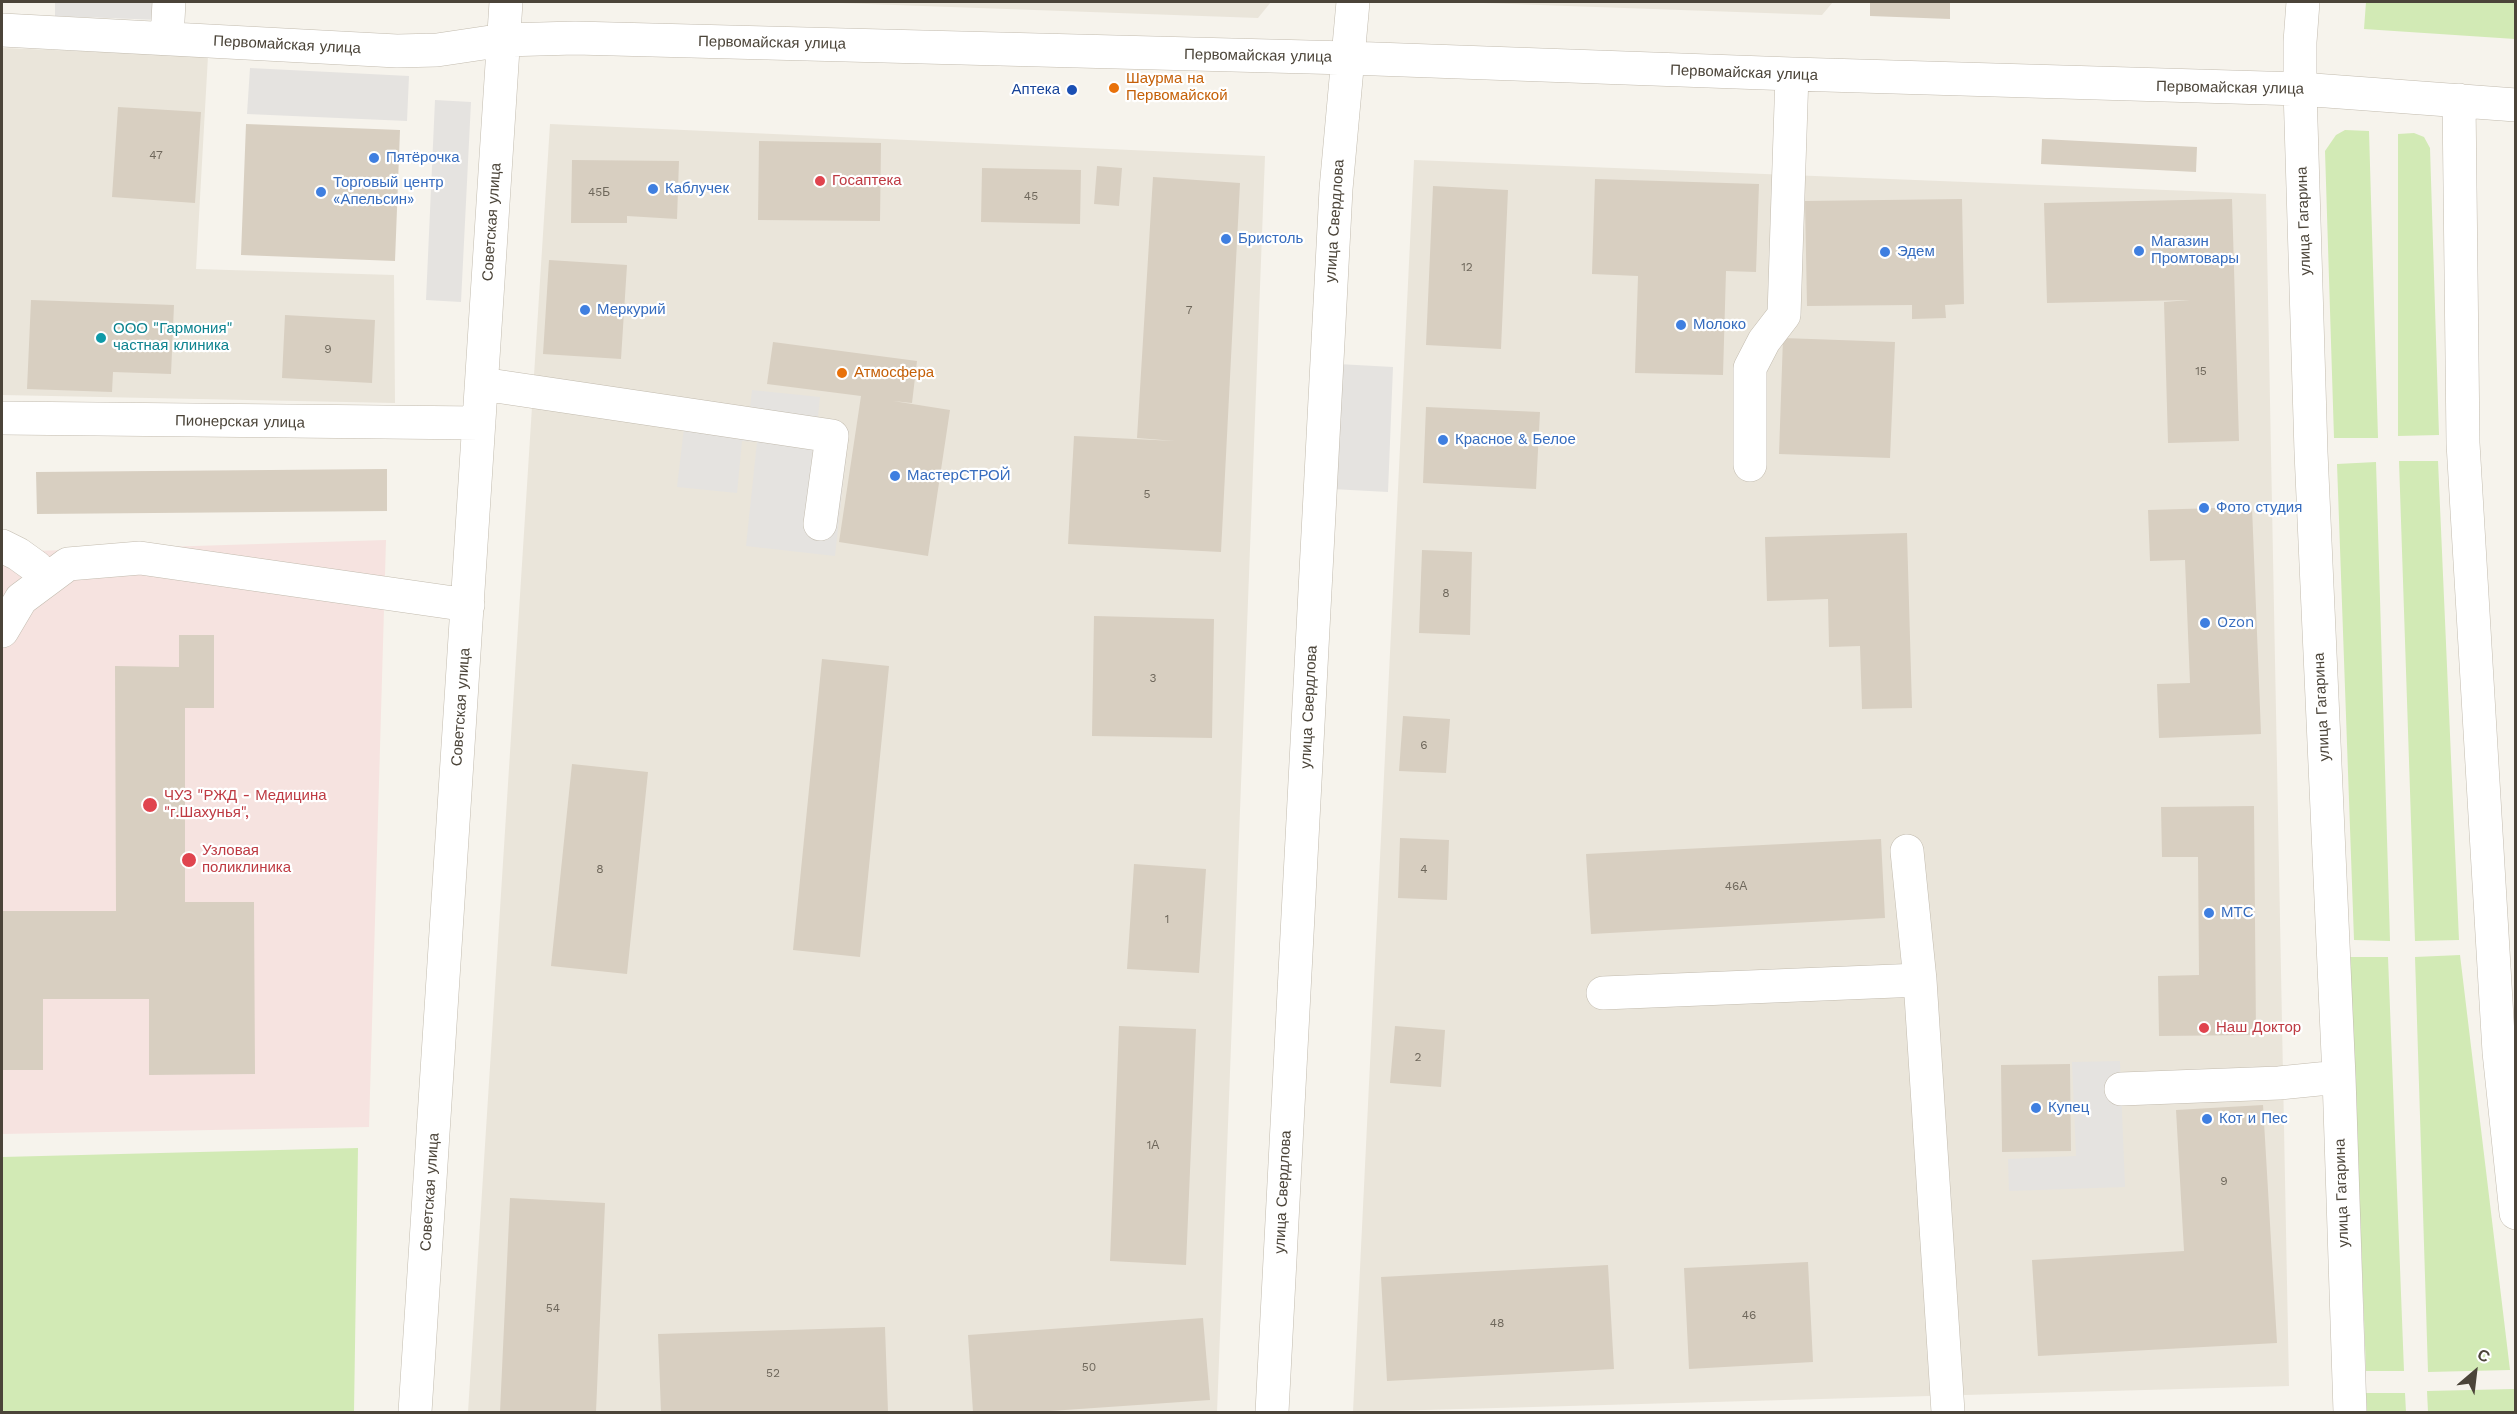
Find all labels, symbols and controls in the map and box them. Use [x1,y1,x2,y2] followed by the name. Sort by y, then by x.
[213,32,361,58] street label: Первомайская улица
[698,33,846,53] street label: Первомайская улица
[1184,46,1332,66] street label: Первомайская улица
[1670,61,1818,85] street label: Первомайская улица
[1126,70,1228,105] place label: Шаурма на Первомайской
[2156,78,2304,98] street label: Первомайская улица
[1012,81,1060,99] place label: Аптека
[1107,81,1121,95] marker: Шаурма на Первомайской
[1065,83,1079,97] marker: Аптека
[149,148,163,162] house number: 47
[386,149,460,167] place label: Пятёрочка
[367,151,381,165] marker: Пятёрочка
[1322,159,1348,283] street label: улица Свердлова
[479,162,505,282] street label: Советская улица
[2293,166,2315,276] street label: улица Гагарина
[832,172,902,190] place label: Госаптека
[333,174,444,209] place label: Торговый центр «Апельсин»
[813,174,827,188] marker: Госаптека
[665,180,729,198] place label: Каблучек
[646,182,660,196] marker: Каблучек
[314,185,328,199] marker: Торговый центр «Апельсин»
[588,185,610,199] house number: 45Б
[1024,189,1038,203] house number: 45
[1238,230,1303,248] place label: Бристоль
[1219,232,1233,246] marker: Бристоль
[2151,233,2239,268] place label: Магазин Промтовары
[1897,243,1935,261] place label: Эдем
[2132,244,2146,258] marker: Магазин Промтовары
[1878,245,1892,259] marker: Эдем
[1461,260,1473,274] house number: 12
[597,301,666,319] place label: Меркурий
[578,303,592,317] marker: Меркурий
[1186,303,1192,317] house number: 7
[1693,316,1746,334] place label: Молоко
[1674,318,1688,332] marker: Молоко
[113,320,233,355] place label: ООО "Гармония" частная клиника
[94,331,108,345] marker: ООО "Гармония" частная клиника
[324,342,332,356] house number: 9
[854,364,934,382] place label: Атмосфера
[2195,364,2207,378] house number: 15
[835,366,849,380] marker: Атмосфера
[175,412,305,432] street label: Пионерская улица
[1455,431,1576,449] place label: Красное & Белое
[1436,433,1450,447] marker: Красное & Белое
[907,467,1011,485] place label: МастерСТРОЙ
[888,469,902,483] marker: МастерСТРОЙ
[1144,487,1150,501] house number: 5
[2216,499,2302,517] place label: Фото студия
[2197,501,2211,515] marker: Фото студия
[1442,586,1450,600] house number: 8
[2217,614,2254,632] place label: Ozon
[2198,616,2212,630] marker: Ozon
[1297,645,1321,769] street label: улица Свердлова
[448,647,474,767] street label: Советская улица
[2310,652,2334,762] street label: улица Гагарина
[1150,671,1156,685] house number: 3
[1420,738,1428,752] house number: 6
[164,787,327,822] place label: ЧУЗ "РЖД - Медицина "г.Шахунья",
[141,796,159,814] marker: ЧУЗ "РЖД - Медицина "г.Шахунья",
[202,842,291,877] place label: Узловая поликлиника
[180,851,198,869] marker: Узловая поликлиника
[596,862,604,876] house number: 8
[1420,862,1428,876] house number: 4
[1725,879,1747,893] house number: 46А
[2221,904,2253,922] place label: МТС
[2202,906,2216,920] marker: МТС
[1165,912,1169,926] house number: 1
[2216,1019,2301,1037] place label: Наш Доктор
[2197,1021,2211,1035] marker: Наш Доктор
[1415,1050,1421,1064] house number: 2
[2048,1099,2089,1117] place label: Купец
[2029,1101,2043,1115] marker: Купец
[2219,1110,2288,1128] place label: Кот и Пес
[2200,1112,2214,1126] marker: Кот и Пес
[1271,1130,1295,1254] street label: улица Свердлова
[417,1132,443,1252] street label: Советская улица
[1147,1138,1159,1152] house number: 1А
[2331,1138,2353,1248] street label: улица Гагарина
[2220,1174,2228,1188] house number: 9
[546,1301,560,1315] house number: 54
[1742,1308,1756,1322] house number: 46
[1490,1316,1504,1330] house number: 48
[2445,1342,2505,1402] north arrow
[2474,1345,2493,1367] text: С
[1082,1360,1096,1374] house number: 50
[766,1366,780,1380] house number: 52

